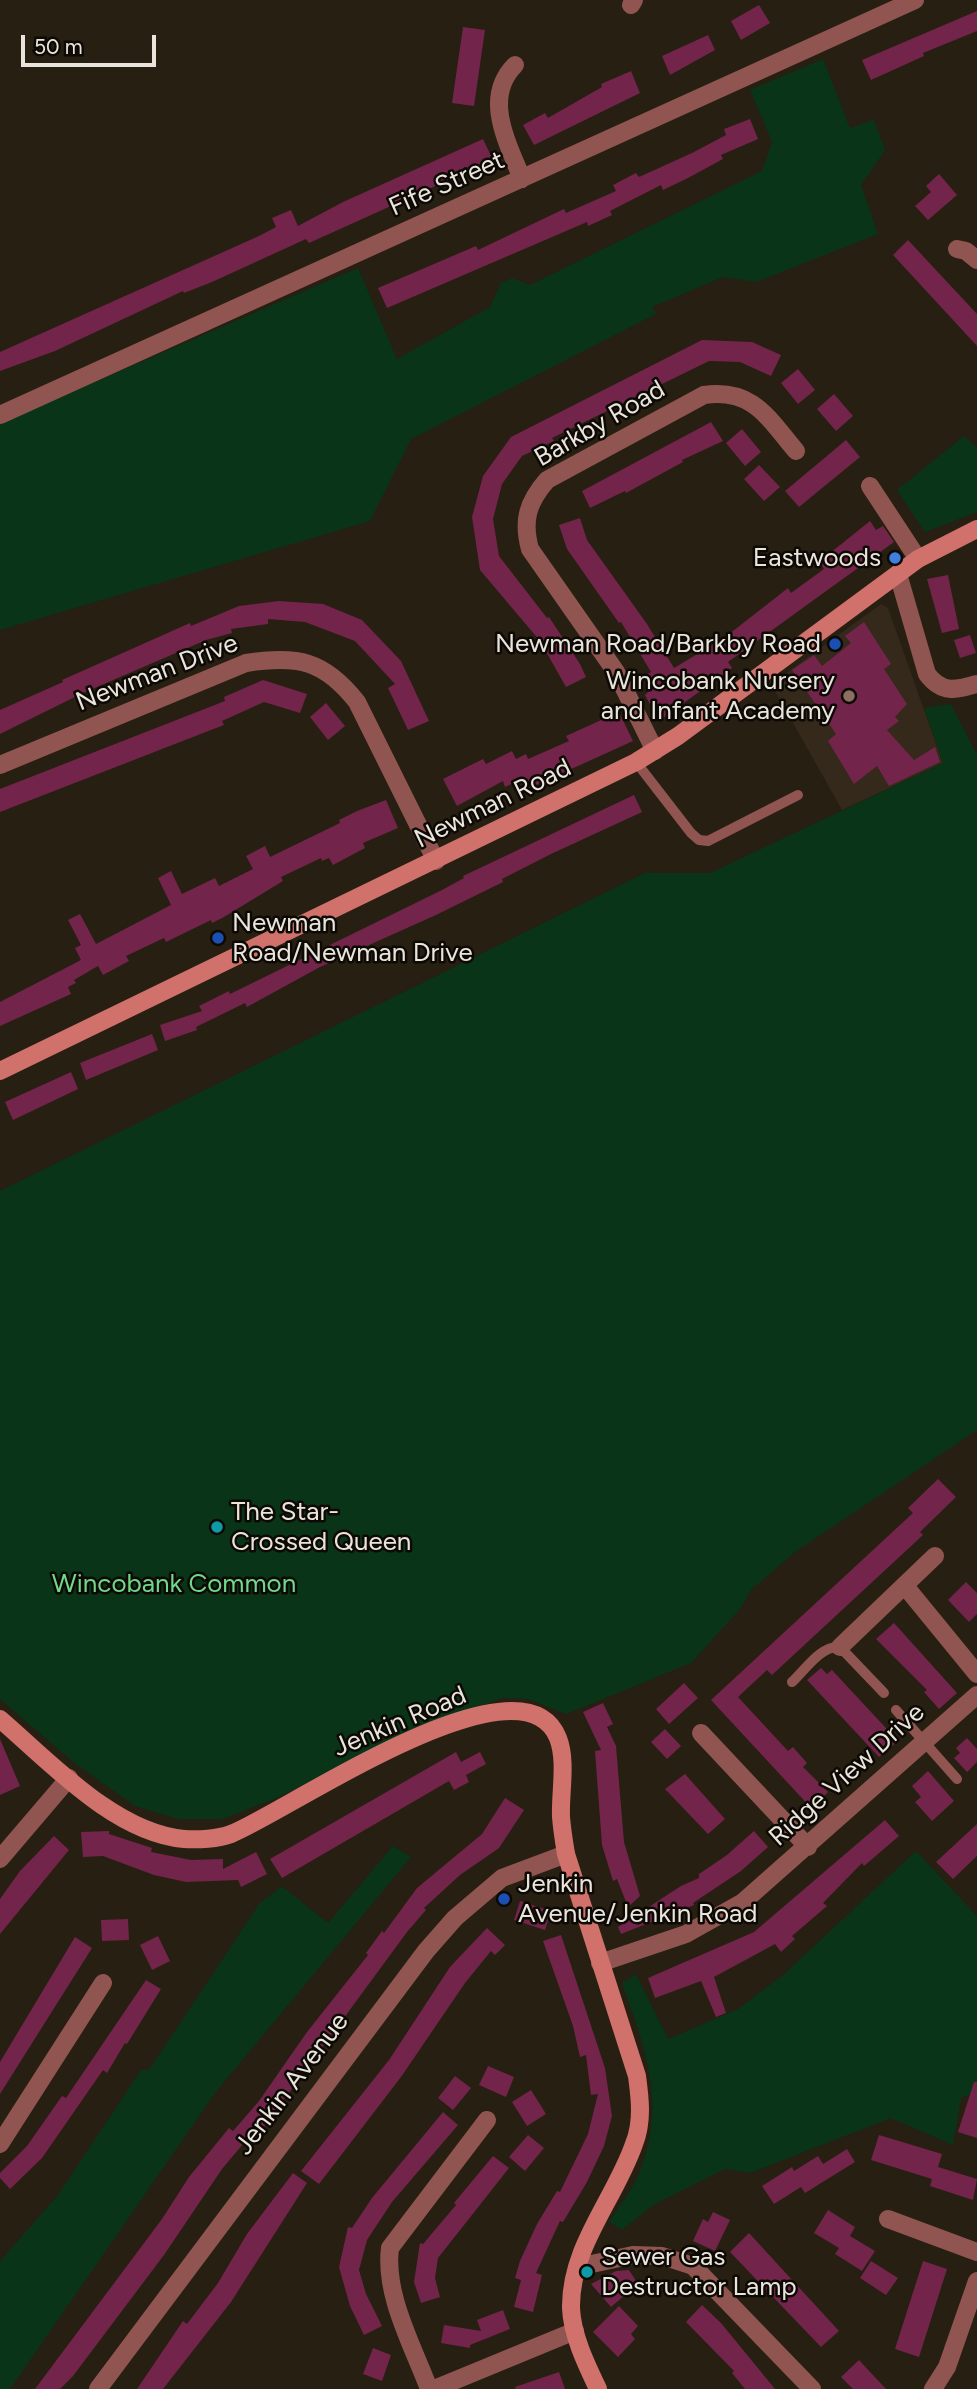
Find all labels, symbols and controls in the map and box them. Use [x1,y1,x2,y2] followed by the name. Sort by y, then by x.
[24,21,159,65] scale bar
[34,34,83,59] text: 50 m
[384,145,510,223] street label: Fife Street
[529,374,671,474] street label: Barkby Road
[753,542,881,574] place label: Eastwoods
[887,550,903,566] marker: Eastwoods
[72,628,242,718] street label: Newman Drive
[495,628,821,660] place label: Newman Road/Barkby Road
[827,636,843,652] marker: Newman Road/Barkby Road
[601,665,835,726] place label: Wincobank Nursery and Infant Academy
[841,688,857,704] marker: Wincobank Nursery and Infant Academy
[410,753,576,855] street label: Newman Road
[232,907,473,968] place label: Newman Road/Newman Drive
[210,930,226,946] marker: Newman Road/Newman Drive
[231,1496,411,1558] place label: The Star- Crossed Queen
[209,1519,225,1535] marker: The Star- Crossed Queen
[52,1568,296,1600] park label: Wincobank Common
[329,1680,471,1764] street label: Jenkin Road
[763,1697,931,1853] street label: Ridge View Drive
[518,1868,758,1930] place label: Jenkin Avenue/Jenkin Road
[496,1891,512,1907] marker: Jenkin Avenue/Jenkin Road
[229,2007,355,2161] street label: Jenkin Avenue
[601,2241,797,2302] place label: Sewer Gas Destructor Lamp
[579,2264,595,2280] marker: Sewer Gas Destructor Lamp

